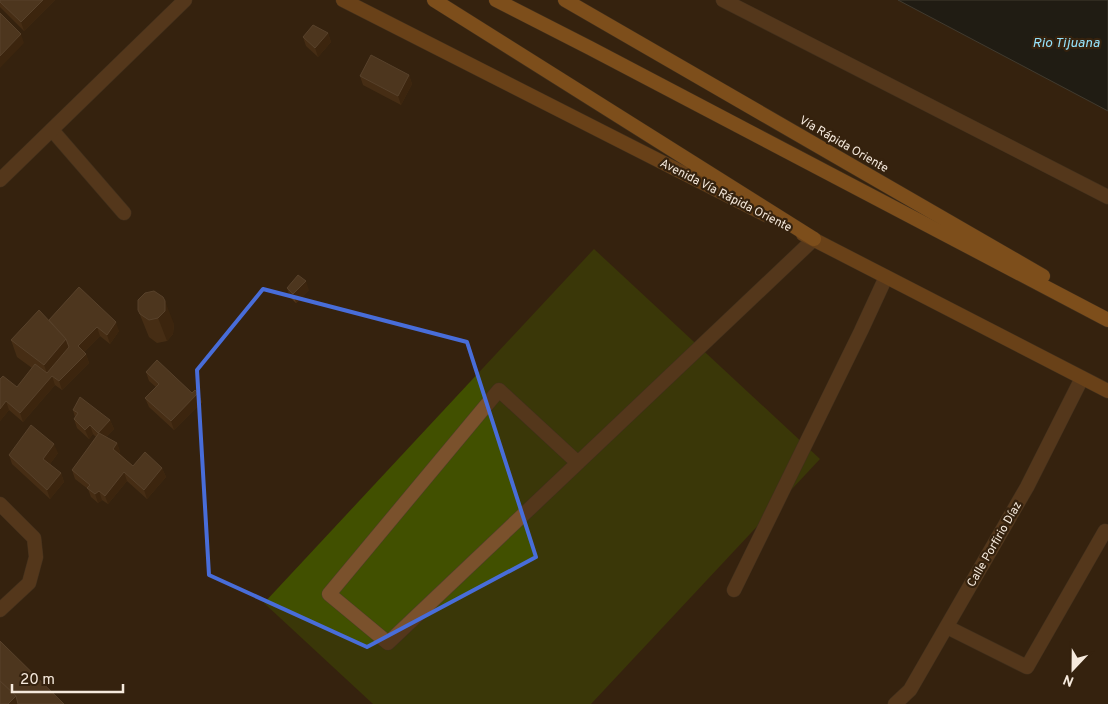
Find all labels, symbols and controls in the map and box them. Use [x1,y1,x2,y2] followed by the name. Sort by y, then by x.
[1032,35,1100,52] water label: Rio Tijuana
[796,113,891,177] street label: Vía Rápida Oriente
[657,156,794,236] street label: Avenida Vía Rápida Oriente
[964,499,1026,590] street label: Calle Porfirio Díaz
[1048,644,1098,694] north arrow
[12,662,124,694] scale bar
[1061,670,1077,689] text: N
[20,671,55,690] text: 20 m

